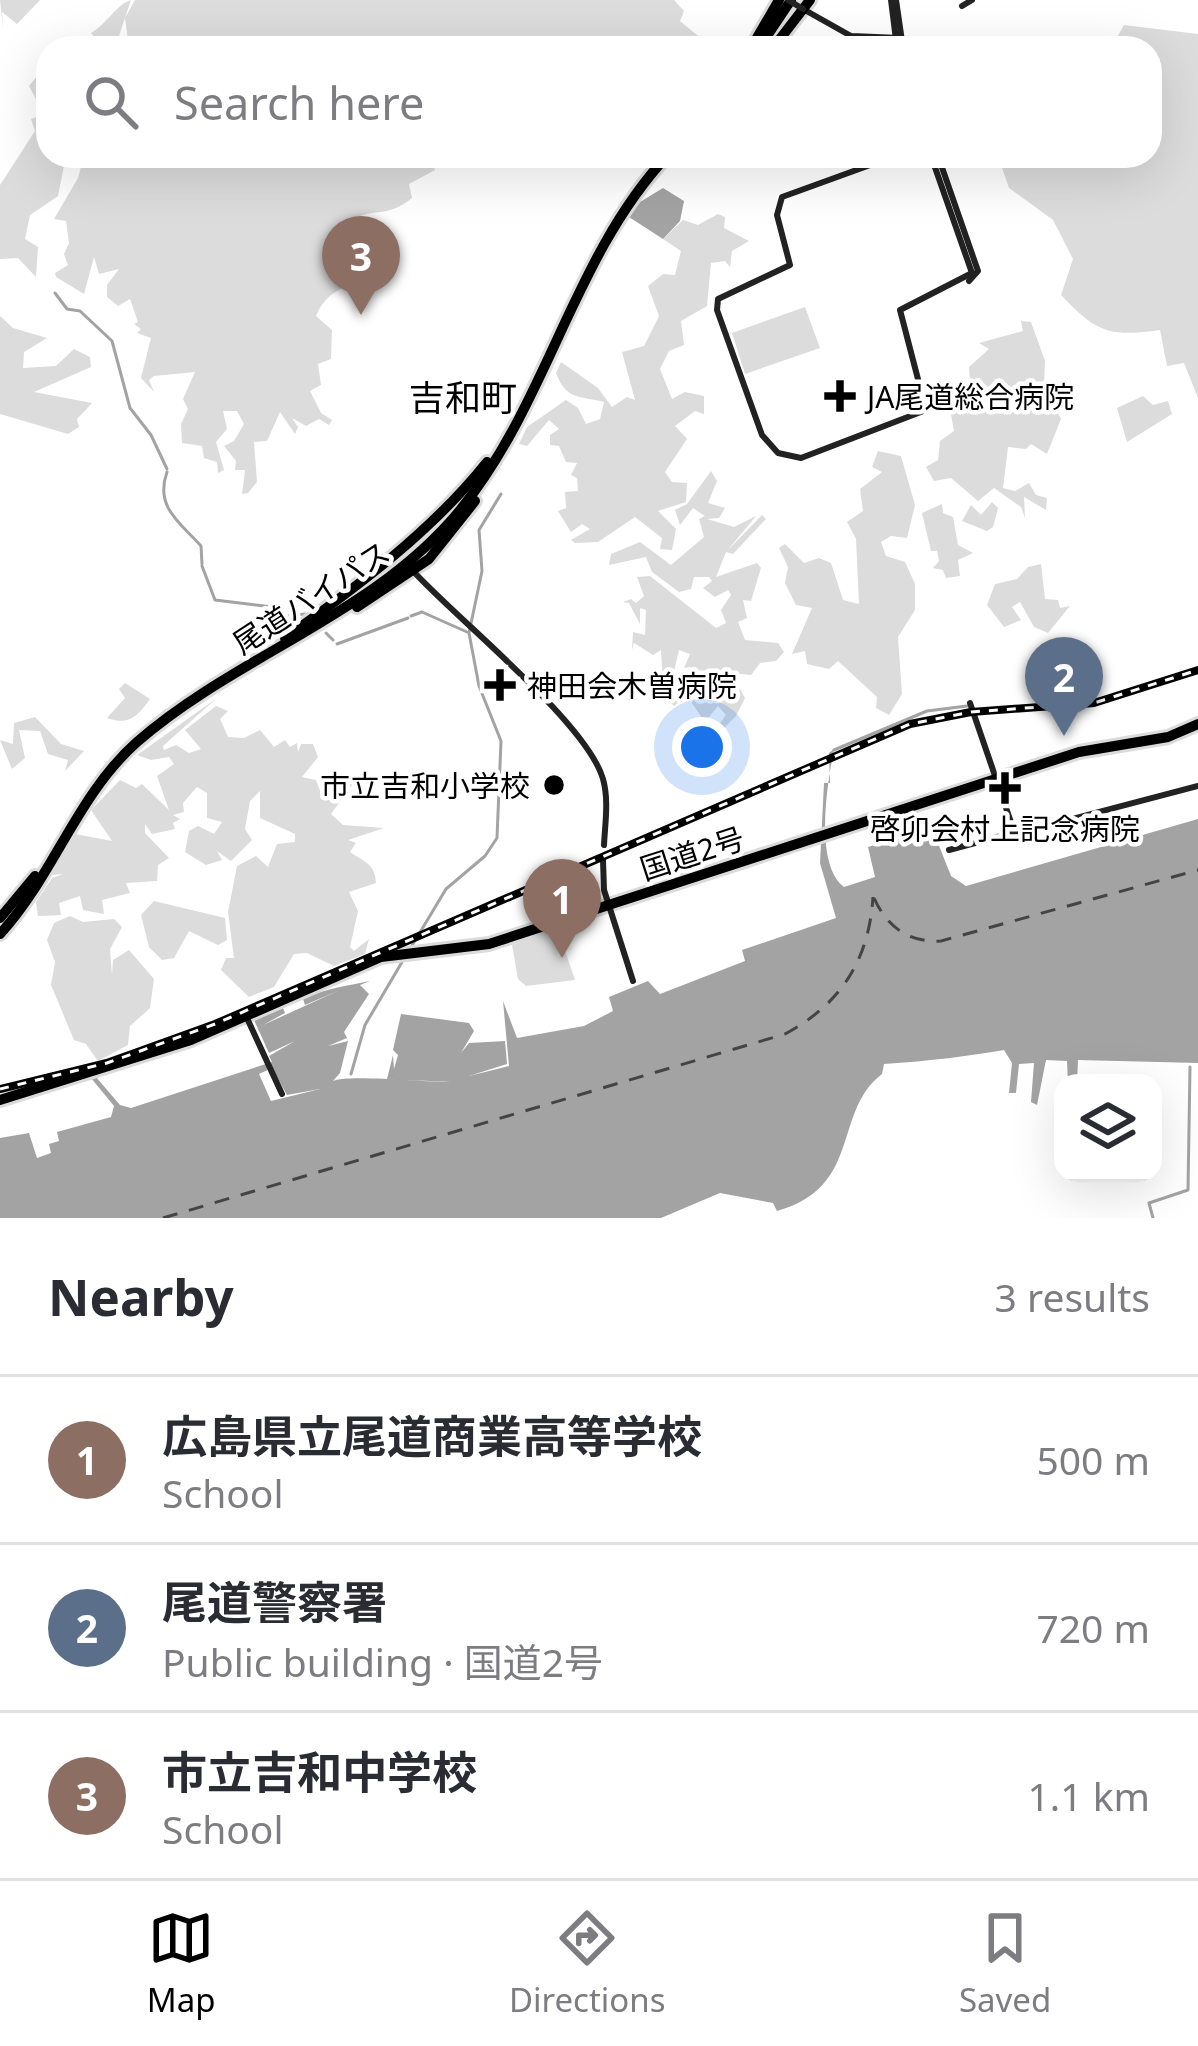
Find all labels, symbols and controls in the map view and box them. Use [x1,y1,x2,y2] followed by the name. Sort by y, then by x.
[36,36,1162,168] search box
[78,69,144,135] icon: search
[174,72,424,133] text: Search here
[322,216,400,315] pin: 3
[409,373,517,422] district label: 吉和町
[864,376,1074,417] place label: JA尾道総合病院
[824,380,856,412] marker: JA尾道総合病院
[225,531,397,663] street label: 尾道バイパス
[1025,637,1103,736] pin: 2
[527,665,737,706] place label: 神田会木曽病院
[484,669,516,701] marker: 神田会木曽病院
[672,717,732,777] your location
[320,765,530,806] place label: 市立吉和小学校
[541,772,567,798] marker: 市立吉和小学校
[989,772,1021,804] marker: 啓卯会村上記念病院
[870,808,1140,849] place label: 啓卯会村上記念病院
[635,817,749,889] street label: 国道2号
[523,859,601,958] pin: 1
[1054,1074,1162,1182] map controls
[1054,1074,1162,1182] button: layers
[48,1261,234,1331] text: Nearby
[995,1270,1150,1323] text: 3 results
[162,1405,702,1466] text: 広島県立尾道商業高等学校
[76,1433,98,1486] text: 1
[1036,1433,1150,1486] text: 500 m
[162,1466,284,1519] text: School
[162,1571,387,1632] text: 尾道警察署
[76,1601,98,1654] text: 2
[1036,1601,1150,1654] text: 720 m
[162,1635,603,1688] text: Public building · 国道2号
[162,1741,477,1802] text: 市立吉和中学校
[76,1769,98,1822] text: 3
[1028,1769,1150,1822] text: 1.1 km
[162,1802,284,1855] text: School
[147,1905,215,2022] tab: Map
[509,1905,666,2022] tab: Directions
[959,1905,1051,2022] tab: Saved

